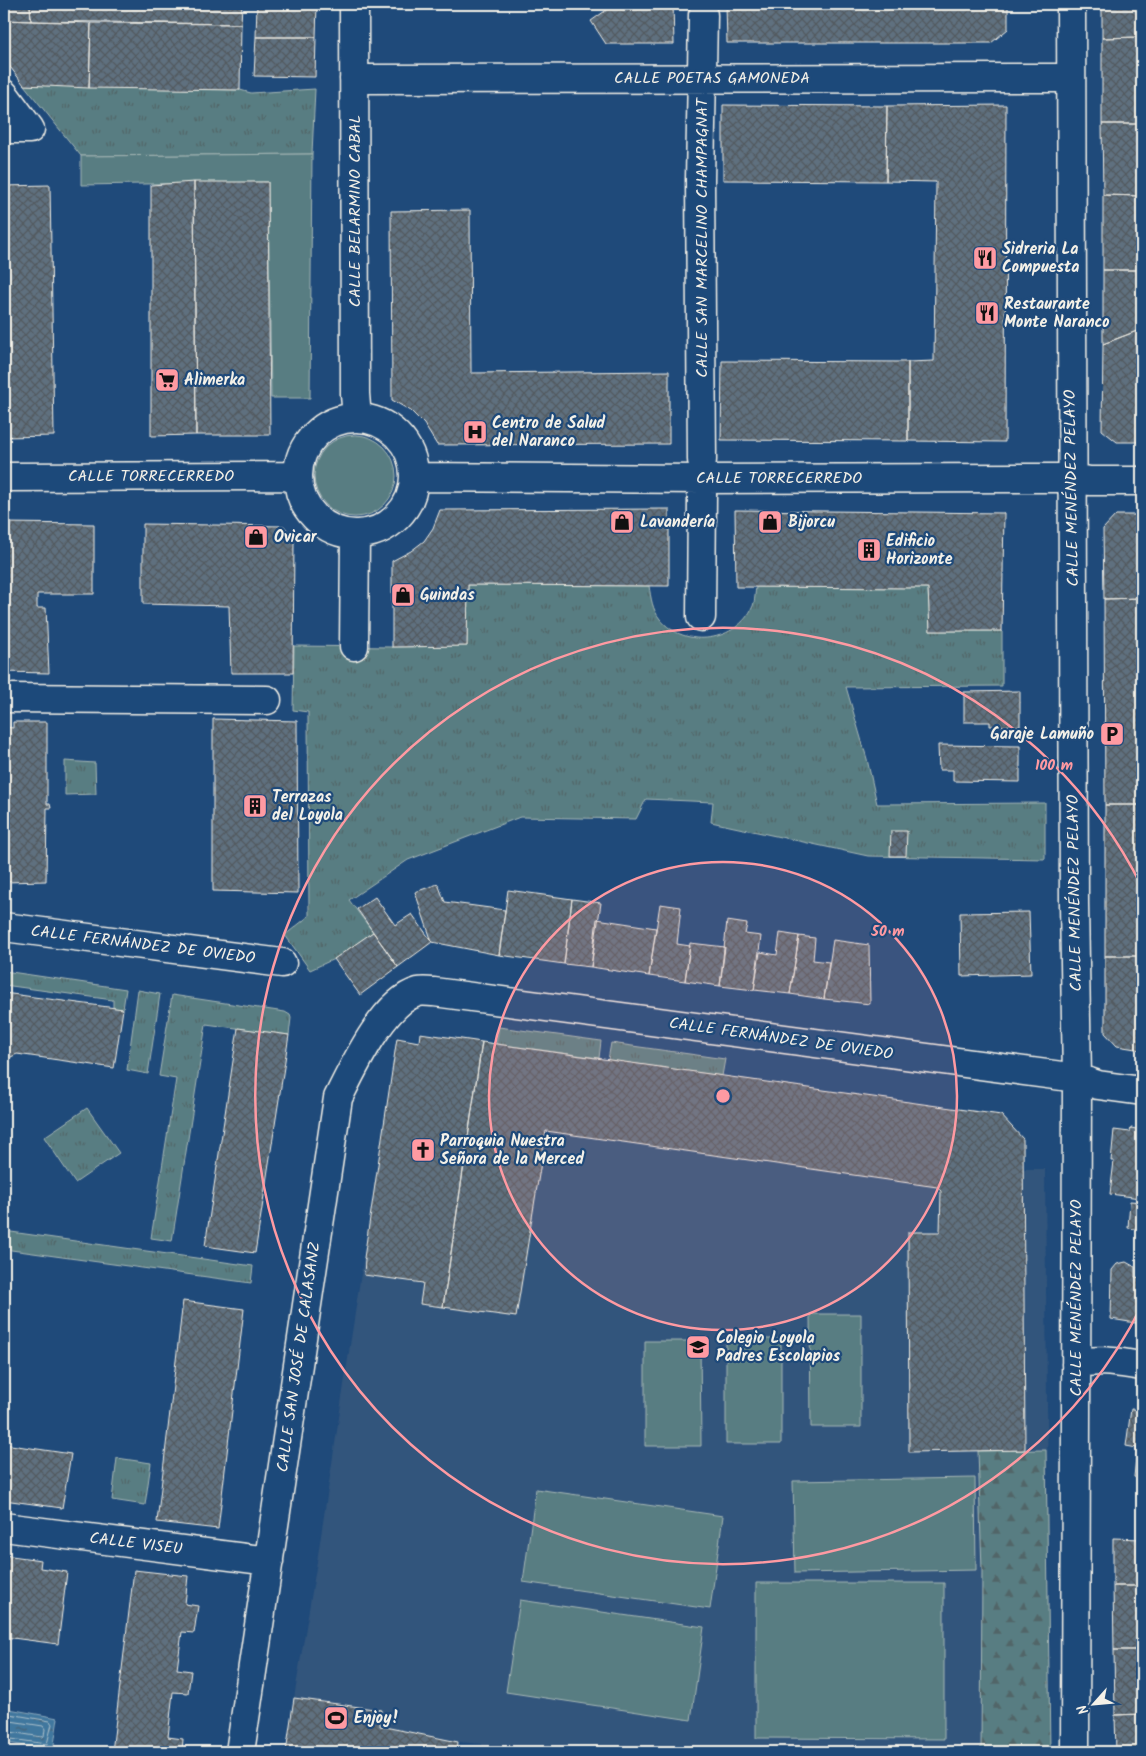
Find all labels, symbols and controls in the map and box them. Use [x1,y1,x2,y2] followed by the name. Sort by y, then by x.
[614,66,810,91] street label: CALLE POETAS GAMONEDA
[690,97,715,378] street label: CALLE SAN MARCELINO CHAMPAGNAT
[343,115,368,307] street label: CALLE BELARMINO CABAL
[1002,237,1079,280] place label: Sidreria La Compuesta
[972,245,998,271] restaurant icon: Sidreria La Compuesta
[1004,292,1110,335] place label: Restaurante Monte Naranco
[974,300,1000,326] restaurant icon: Restaurante Monte Naranco
[154,367,180,393] supermarket icon: Alimerka
[184,368,245,393] place label: Alimerka
[1058,389,1086,587] street label: CALLE MENÉNDEZ PELAYO
[492,411,606,454] place label: Centro de Salud del Naranco
[462,419,488,445] hospital icon: Centro de Salud del Naranco
[68,464,234,489] street label: CALLE TORRECERREDO
[696,466,862,491] street label: CALLE TORRECERREDO
[609,509,635,535] shop icon: Lavandería
[757,509,783,535] shop icon: Bijorcu
[640,510,715,535] place label: Lavandería
[788,510,835,535] place label: Bijorcu
[243,524,269,550] shop icon: Ovicar
[274,525,318,550] place label: Ovicar
[886,529,953,572] place label: Edificio Horizonte
[856,537,882,563] building icon: Edificio Horizonte
[390,582,416,608] shop icon: Guindas
[420,583,475,608] place label: Guindas
[1099,721,1125,747] parking icon: Garaje Lamuño
[990,722,1094,747] place label: Garaje Lamuño
[1035,754,1073,778] text: 100 m
[272,785,343,828] place label: Terrazas del Loyola
[242,793,268,819] building icon: Terrazas del Loyola
[1061,794,1089,992] street label: CALLE MENÉNDEZ PELAYO
[29,919,257,971] street label: CALLE FERNÁNDEZ DE OVIEDO
[870,920,905,944] text: 50 m
[667,1011,895,1067] street label: CALLE FERNÁNDEZ DE OVIEDO
[714,1087,732,1105] centre of rings
[440,1129,584,1172] place label: Parroquia Nuestra Señora de la Merced
[410,1137,436,1163] church icon: Parroquia Nuestra Señora de la Merced
[1064,1199,1089,1397] street label: CALLE MENÉNDEZ PELAYO
[270,1240,328,1474] street label: CALLE SAN JOSÉ DE CALASANZ
[716,1326,841,1369] place label: Colegio Loyola Padres Escolapios
[685,1334,711,1360] school or university icon: Colegio Loyola Padres Escolapios
[88,1526,184,1562] street label: CALLE VISEU
[1068,1678,1118,1728] north arrow
[1071,1700,1095,1718] text: N
[323,1705,349,1731] sports icon: Enjoy!
[354,1706,399,1731] place label: Enjoy!

